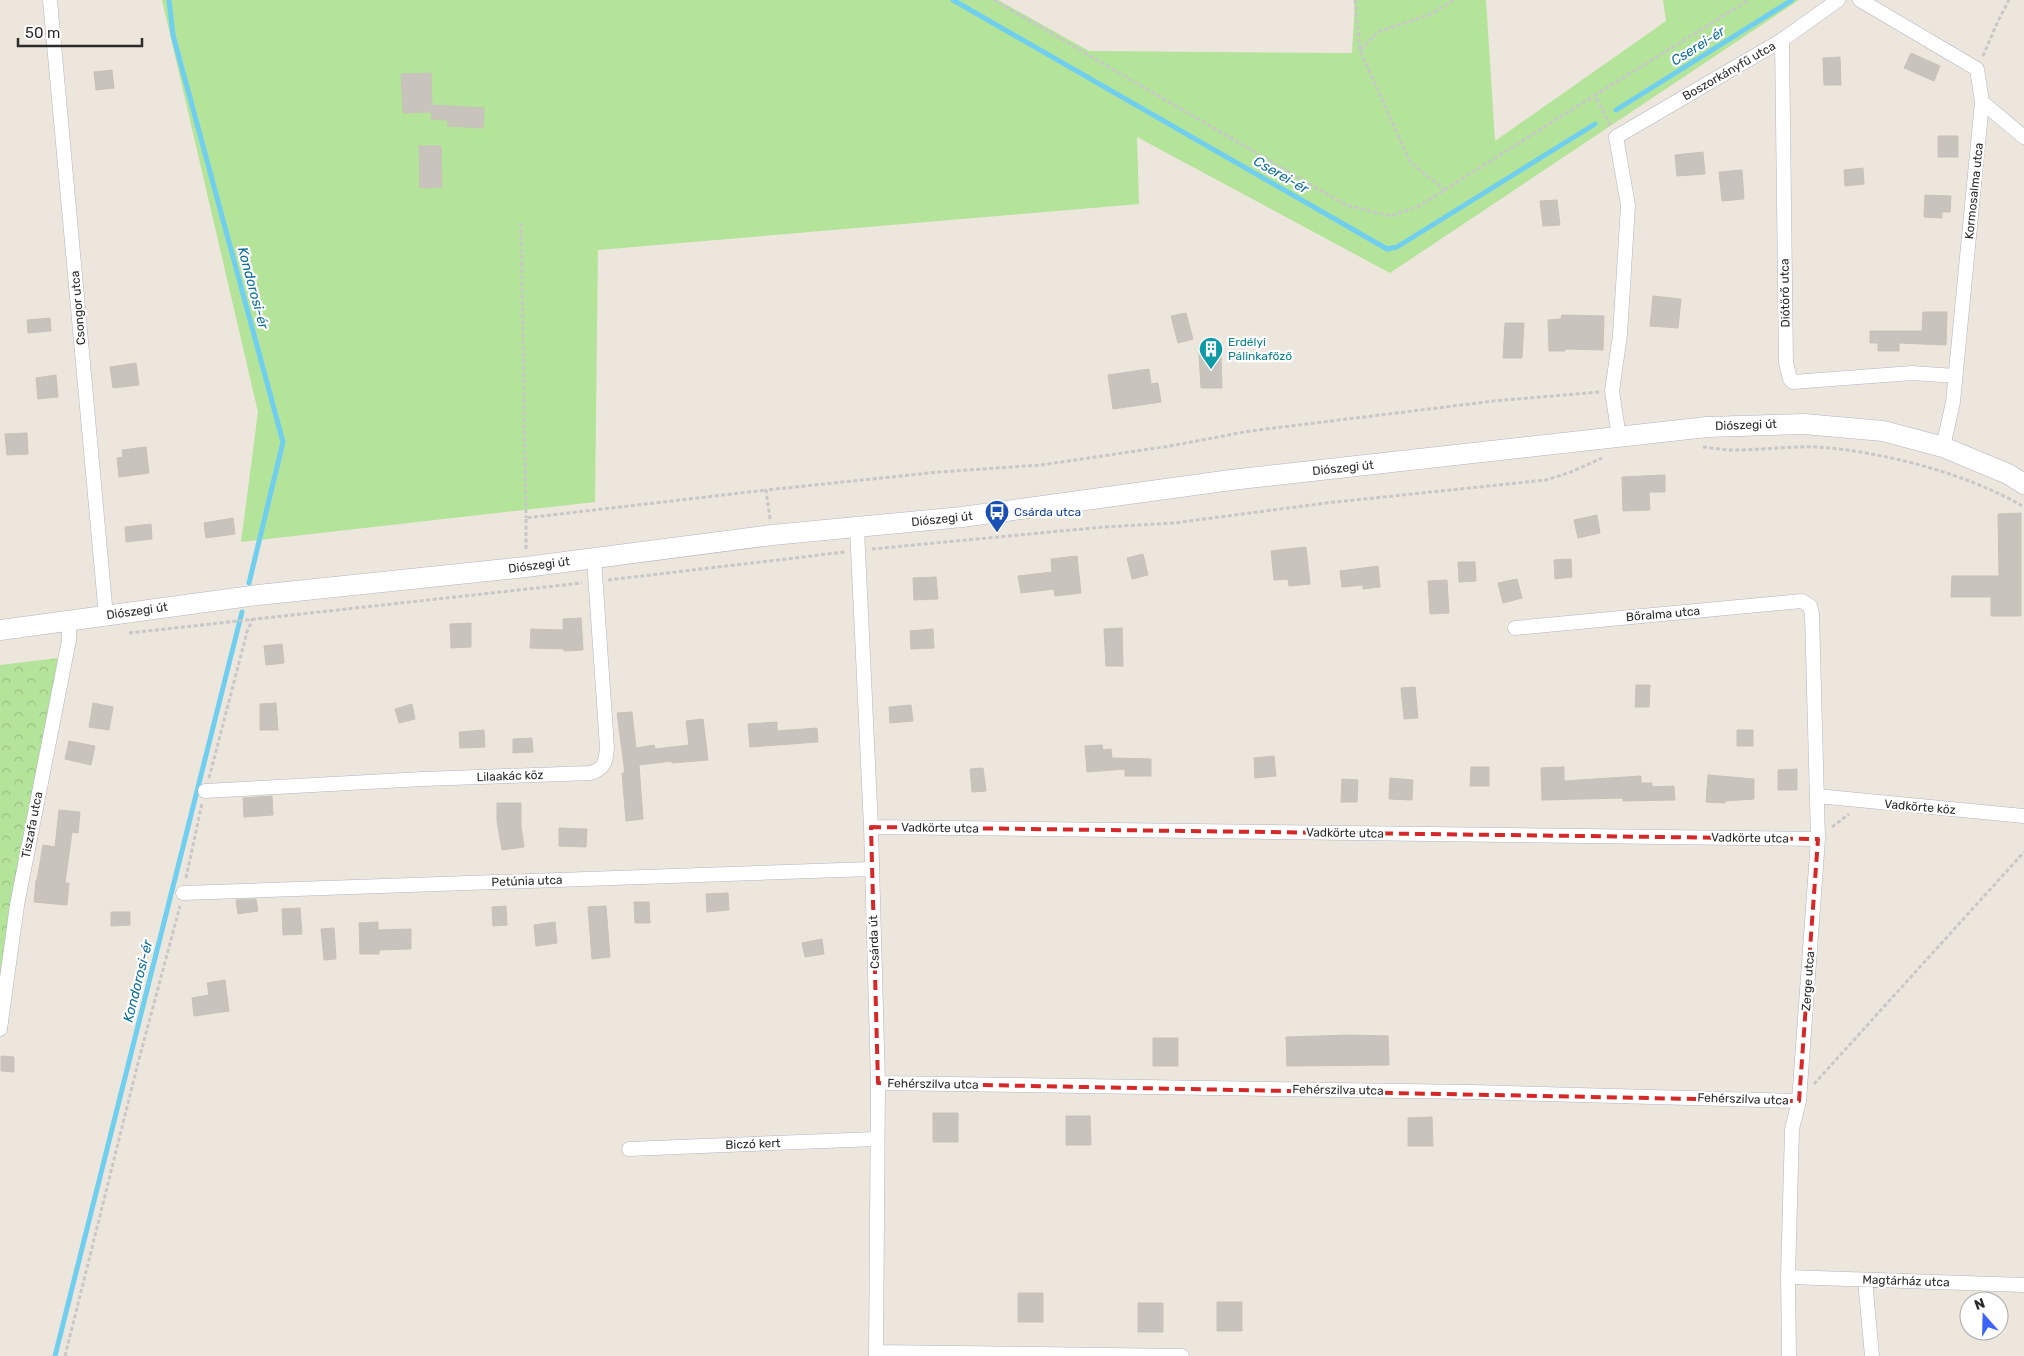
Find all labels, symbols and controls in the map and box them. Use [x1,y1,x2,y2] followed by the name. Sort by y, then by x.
[18,15,141,47] scale bar
[1668,22,1729,69] water label: Cserei-ér
[25,24,60,42] text: 50 m
[1680,39,1778,103] street label: Boszorkányfű utca
[1962,142,1986,240] street label: Kormosalma utca
[1250,152,1312,198] water label: Cserei-ér
[234,245,272,332] water label: Kondorosi-ér
[1777,258,1793,328] street label: Diótörő utca
[68,270,88,346] street label: Csongor utca
[1228,335,1292,363] place label: Erdélyi Pálinkafőző
[1198,336,1224,370] building icon: Erdélyi Pálinkafőző
[1715,417,1777,433] street label: Diószegi út
[1312,458,1375,478] street label: Diószegi út
[984,499,1010,533] bus stop icon: Csárda utca
[1014,505,1081,519] place label: Csárda utca
[911,509,974,529] street label: Diószegi út
[507,554,571,576] street label: Diószegi út
[105,600,169,622] street label: Diószegi út
[1625,604,1701,624] street label: Bőralma utca
[476,768,544,784] street label: Lilaakác köz
[19,790,45,860] street label: Tiszafa utca
[1884,797,1956,817] street label: Vadkörte köz
[901,820,979,836] street label: Vadkörte utca
[1306,825,1384,841] street label: Vadkörte utca
[1711,830,1789,846] street label: Vadkörte utca
[491,873,563,889] street label: Petúnia utca
[866,915,882,969] street label: Csárda út
[120,937,157,1024] water label: Kondorosi-ér
[1799,950,1817,1012] street label: Zerge utca
[887,1076,979,1092] street label: Fehérszilva utca
[1292,1082,1384,1098] street label: Fehérszilva utca
[1697,1090,1789,1108] street label: Fehérszilva utca
[725,1136,781,1152] street label: Biczó kert
[1862,1272,1950,1290] street label: Magtárház utca
[1959,1291,2009,1341] north arrow
[1972,1295,1987,1314] text: N

